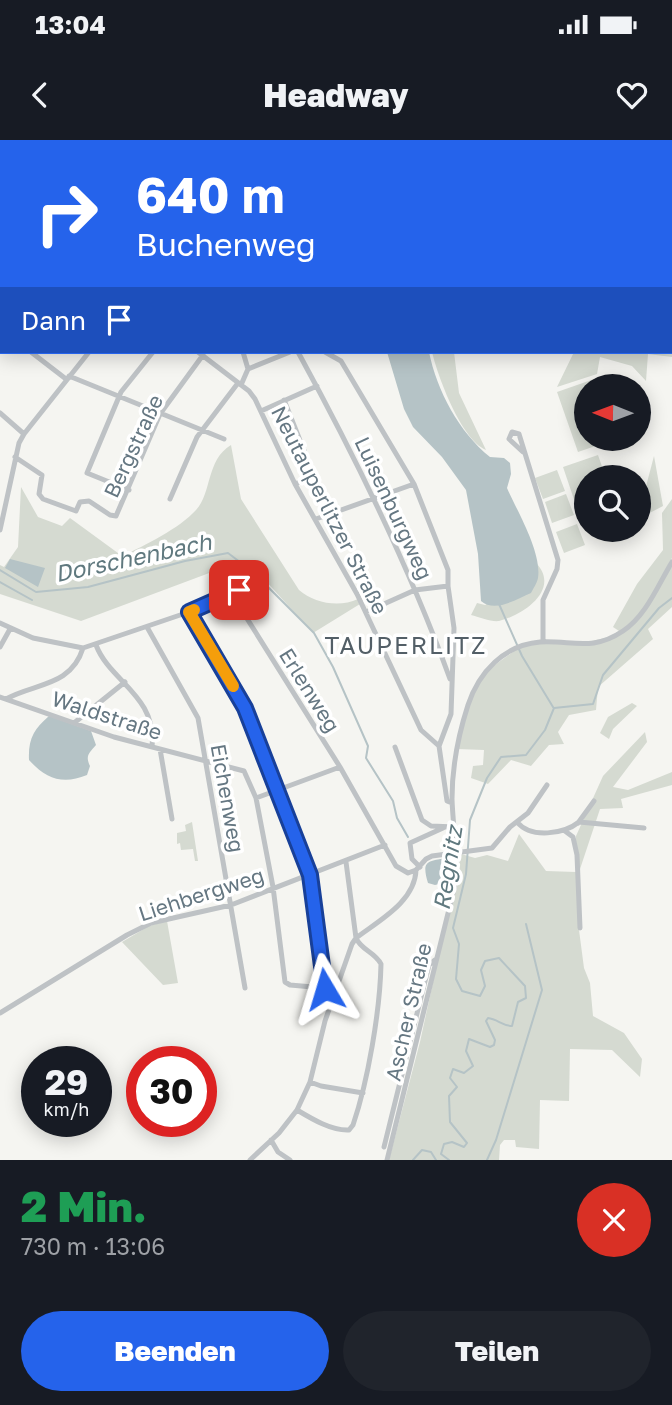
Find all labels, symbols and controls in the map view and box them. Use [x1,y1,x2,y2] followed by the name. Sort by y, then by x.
[35,9,106,40] text: 13:04
[21,76,59,114] icon: back
[263,76,409,114] text: Headway
[613,76,651,114] icon: heart
[136,165,285,224] text: 640 m
[21,168,112,259] icon: right
[136,225,316,263] text: Buchenweg
[100,301,138,339] icon: arrive
[21,305,86,336] text: Dann
[574,374,651,452] north arrow
[574,374,651,542] map controls
[98,390,168,502] street label: Bergstraße
[266,402,394,618] street label: Neutauperlitzer Straße
[350,432,438,584] street label: Luisenburgweg
[574,465,651,542] button: search
[52,527,215,587] water label: Dorschenbach
[209,560,269,620] pin
[220,571,258,609] icon: arrive
[324,630,488,659] district label: TAUPERLITZ
[274,643,346,737] street label: Erlenweg
[49,685,165,745] street label: Waldstraße
[206,742,250,854] street label: Eichenweg
[427,822,468,912] water label: Regnitz
[135,861,267,927] street label: Liehbergweg
[380,941,436,1083] street label: Ascher Straße
[288,952,362,1026] position arrow
[126,1046,217,1137] speed limit sign: 30
[45,1061,88,1103] text: 29
[44,1098,89,1120] text: km/h
[21,1181,147,1231] text: 2 Min.
[577,1183,651,1257] button: close
[21,1232,165,1260] text: 730 m · 13:06
[21,1311,329,1391] button: Beenden
[343,1311,651,1391] button: Teilen

